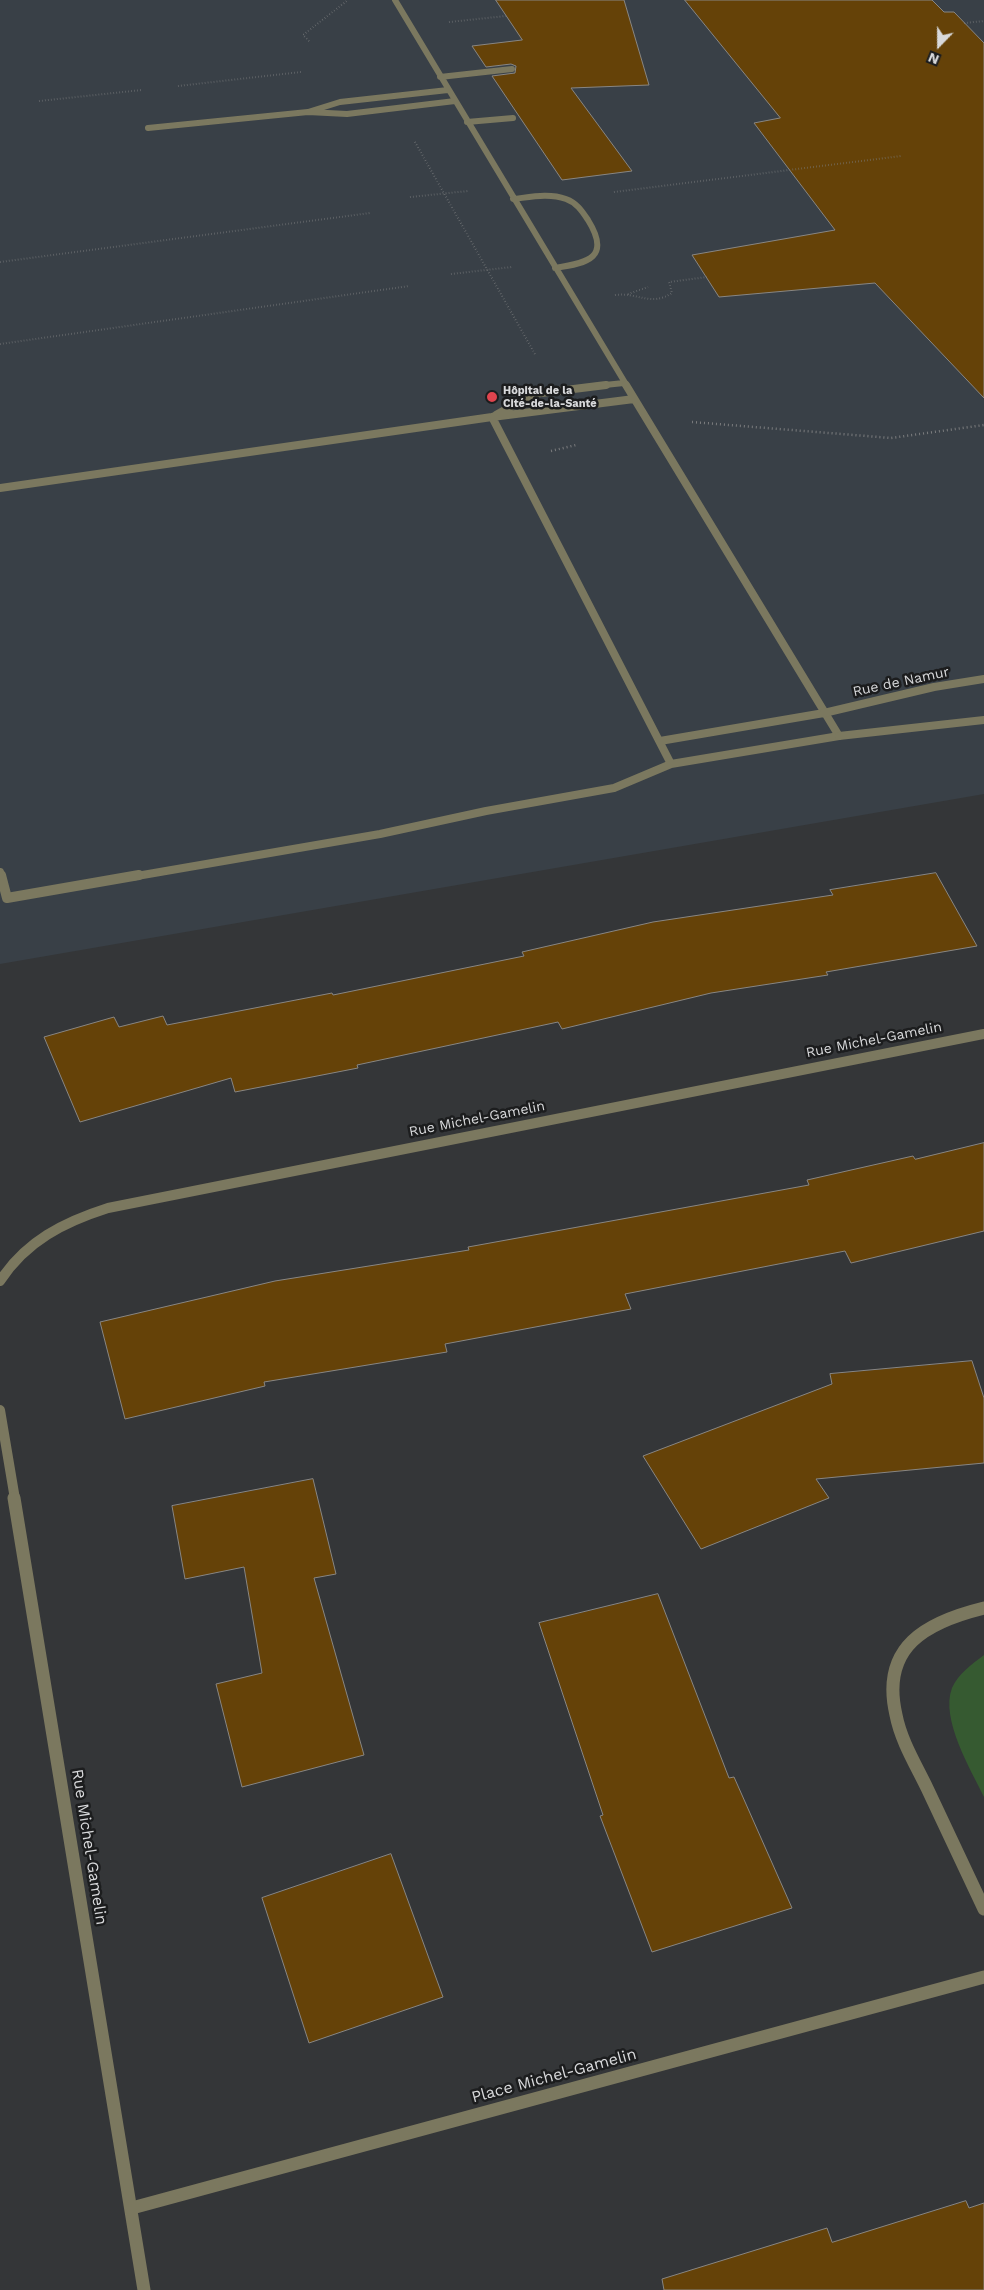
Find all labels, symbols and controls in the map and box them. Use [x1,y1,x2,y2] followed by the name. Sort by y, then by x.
[914,20,964,70] north arrow
[926,50,941,68] text: N
[503,384,597,410] place label: Hôpital de la Cité-de-la-Santé
[485,390,499,404] marker: Hôpital de la Cité-de-la-Santé
[851,664,951,700] street label: Rue de Namur
[805,1019,943,1061] street label: Rue Michel-Gamelin
[408,1098,546,1140] street label: Rue Michel-Gamelin
[67,1768,111,1926] street label: Rue Michel-Gamelin
[469,2045,639,2107] street label: Place Michel-Gamelin

